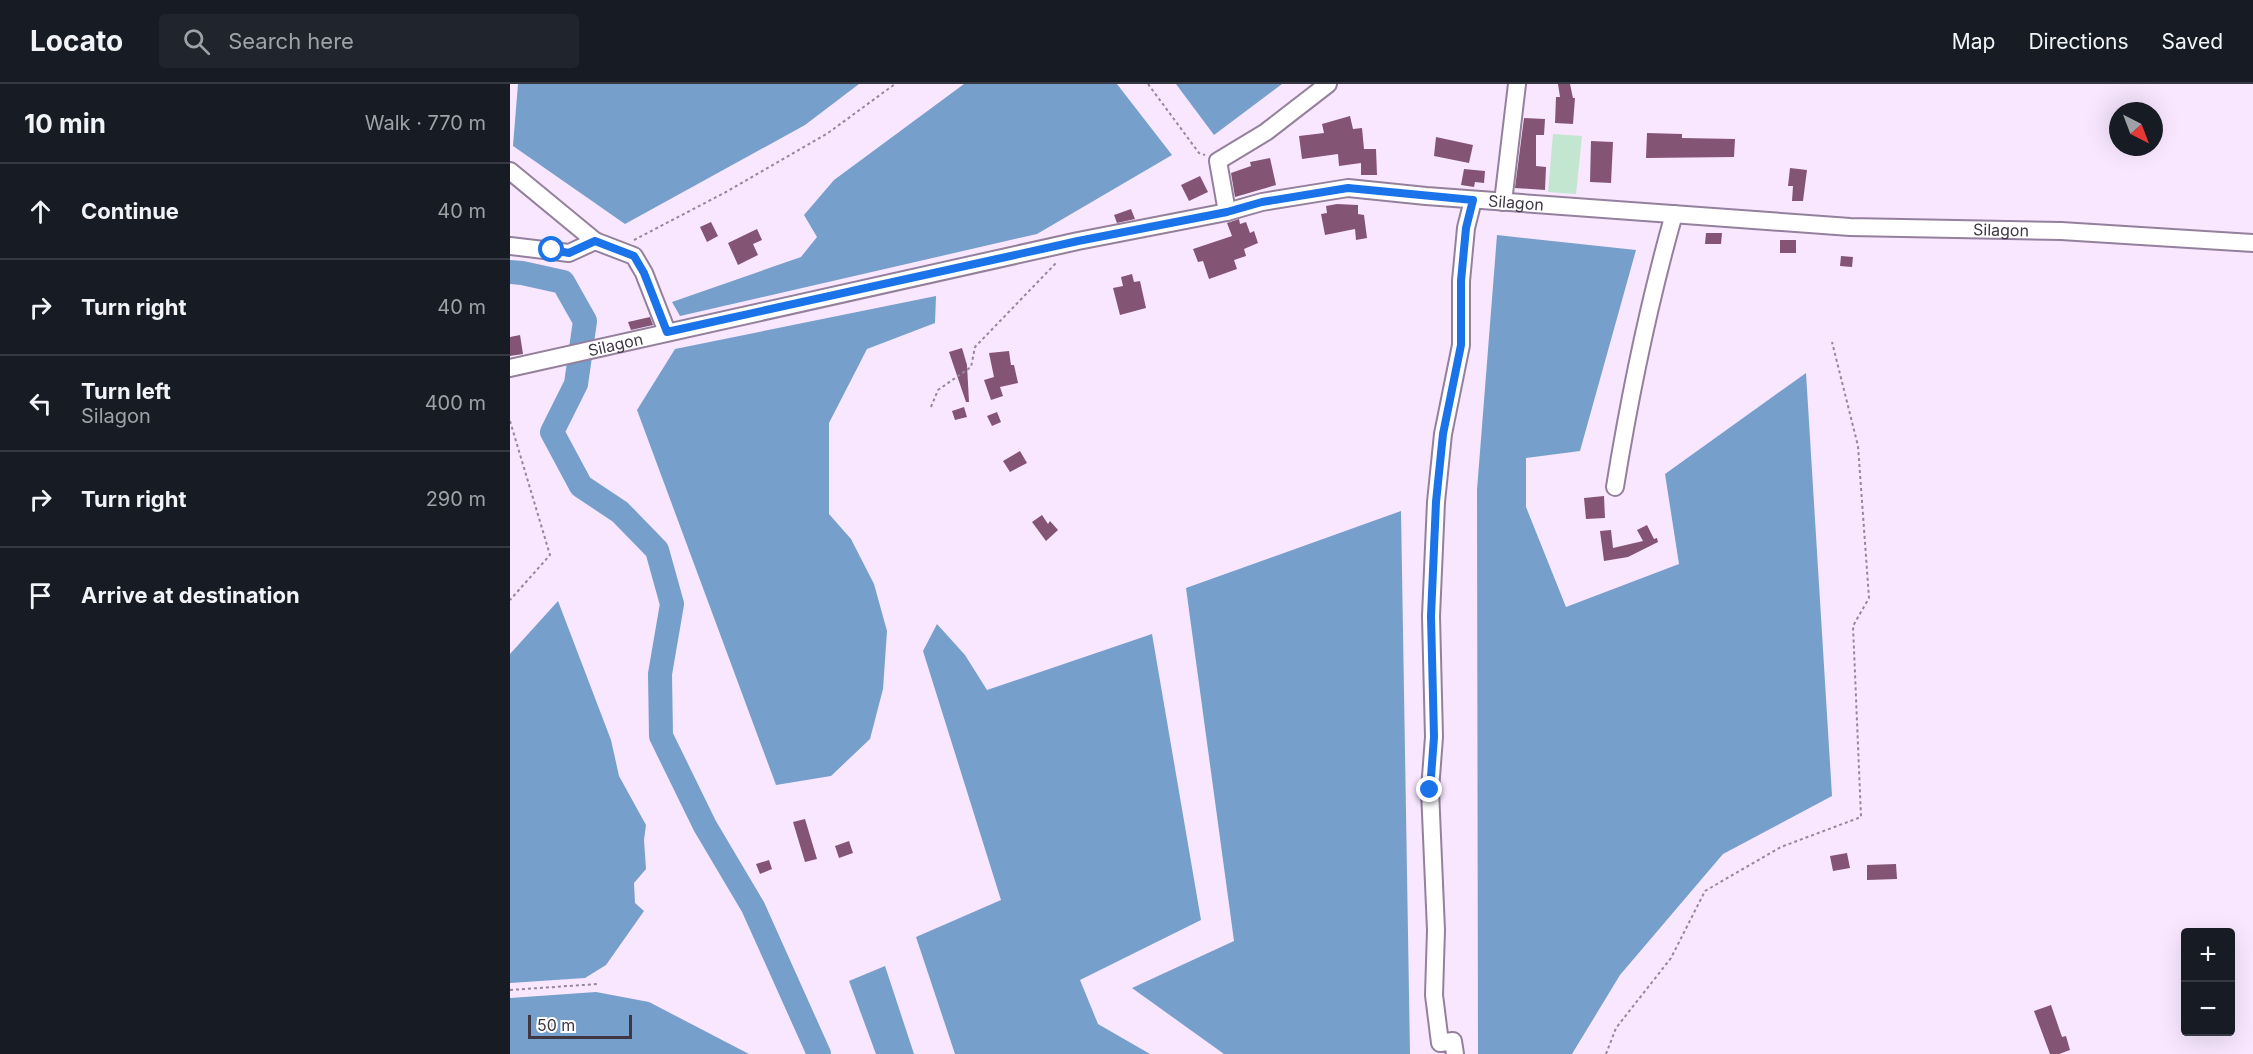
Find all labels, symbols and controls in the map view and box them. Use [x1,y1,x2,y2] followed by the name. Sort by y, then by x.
[159,14,579,68] search box
[30,24,123,58] text: Locato
[180,25,213,58] icon: search
[228,28,354,54] text: Search here
[1952,29,1995,54] text: Map
[2028,29,2129,54] text: Directions
[2162,29,2223,54] text: Saved
[2109,102,2163,156] north arrow
[24,108,106,139] text: 10 min
[365,111,486,135] text: Walk · 770 m
[1487,191,1545,215] street label: Silagon
[24,195,57,228] icon: ahead
[81,198,179,224] text: Continue
[437,199,486,223] text: 40 m
[1973,219,2029,240] street label: Silagon
[538,236,564,262] route start
[24,291,57,324] icon: right
[81,294,187,320] text: Turn right
[437,295,486,319] text: 40 m
[586,329,645,360] street label: Silagon
[81,378,171,404] text: Turn left
[24,387,57,420] icon: left
[425,391,486,415] text: 400 m
[81,404,151,428] text: Silagon
[24,483,57,516] icon: right
[81,486,187,512] text: Turn right
[426,487,486,511] text: 290 m
[24,579,57,612] icon: arrive
[81,582,300,608] text: Arrive at destination
[1416,776,1442,802] route end
[2181,928,2235,1036] map controls
[2181,928,2235,982] button: +
[2181,982,2235,1036] button: −
[528,1012,632,1040] scale bar
[537,1015,575,1035] text: 50 m

